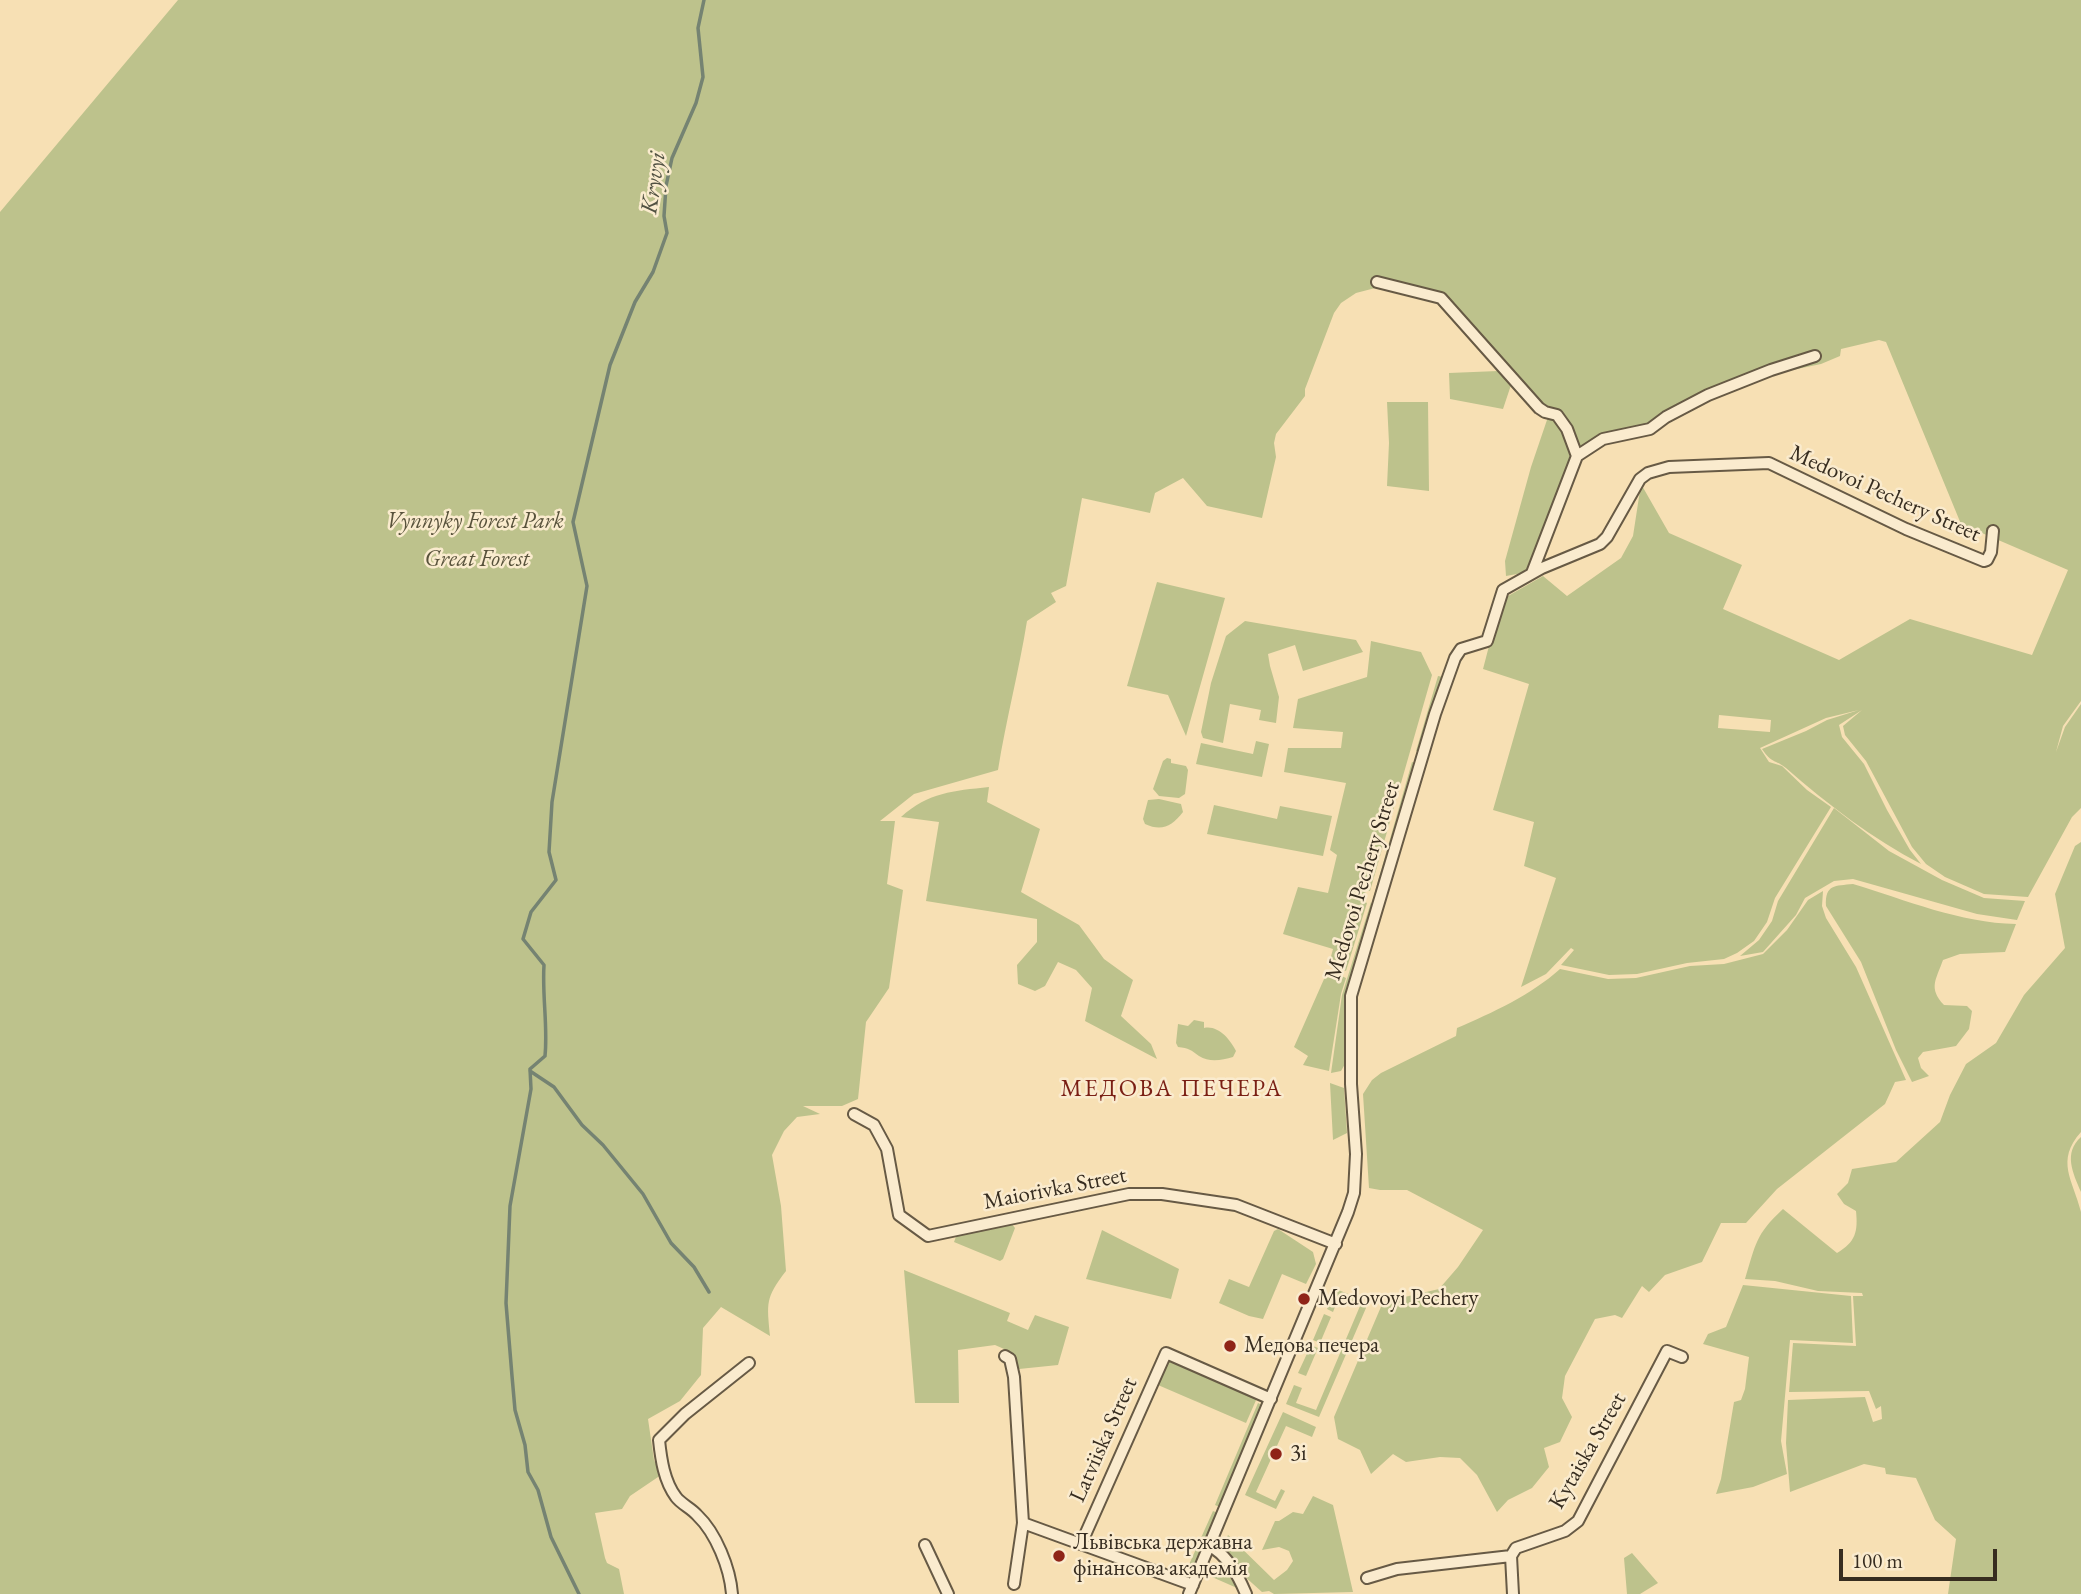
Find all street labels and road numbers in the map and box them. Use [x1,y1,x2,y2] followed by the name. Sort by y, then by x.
[1785,439,1985,549] street label: Medovoi Pechery Street
[1320,778,1406,984] street label: Medovoi Pechery Street
[981,1162,1129,1216] street label: Maiorivka Street
[1064,1373,1144,1507] street label: Latviiska Street
[1543,1388,1633,1514] street label: Kytaiska Street

